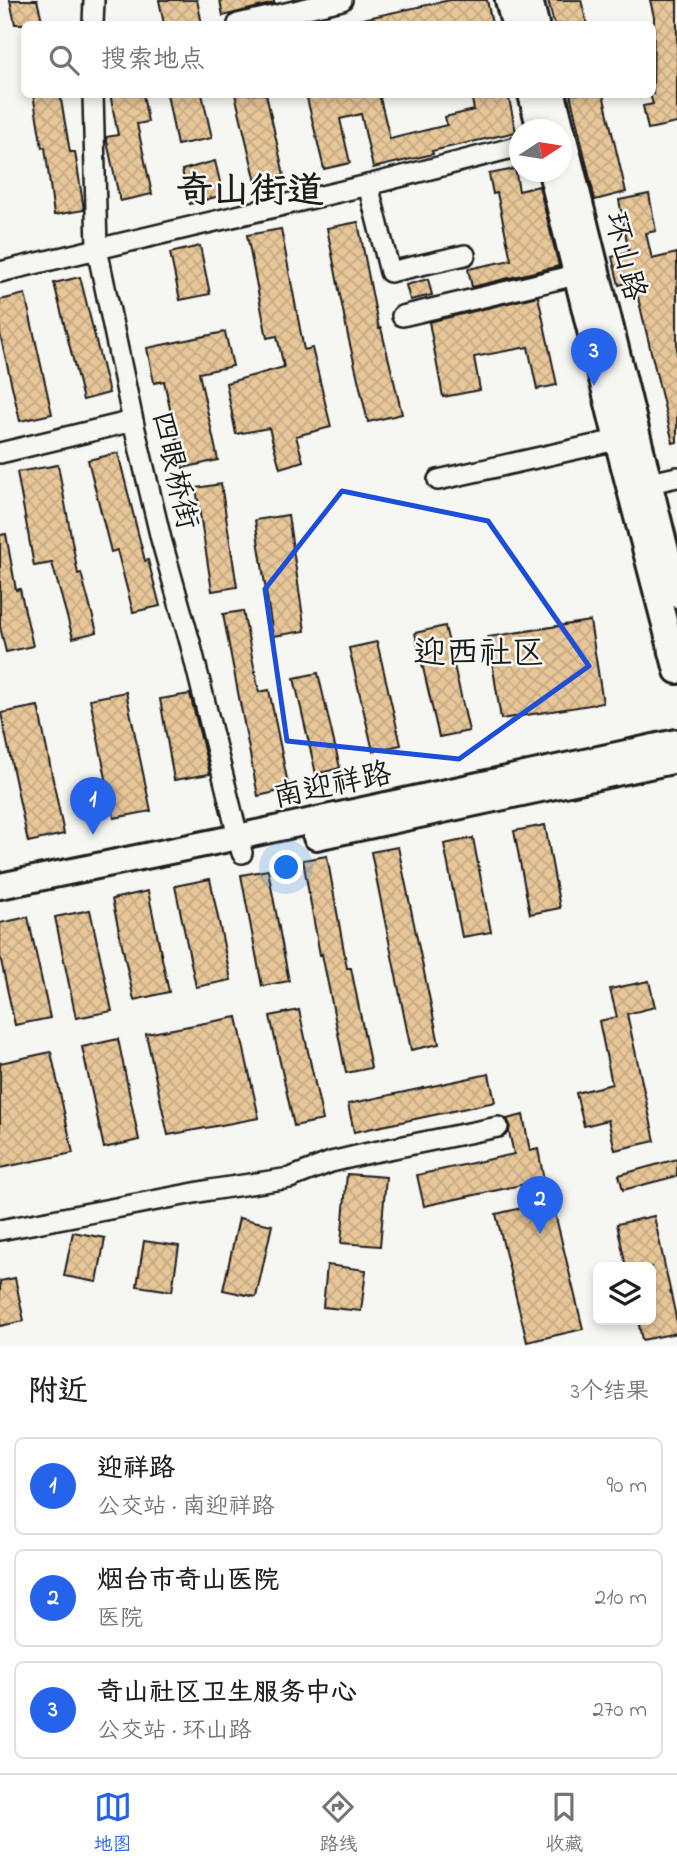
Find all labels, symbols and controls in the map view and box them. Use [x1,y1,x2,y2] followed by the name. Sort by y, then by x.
[21,21,656,98] search box
[45,41,83,79] icon: search
[101,42,205,80] text: 搜索地点
[509,119,572,182] north arrow
[176,166,324,220] district label: 奇山街道
[591,208,655,306] street label: 环山路
[571,328,617,386] pin: 3
[138,407,208,534] street label: 四眼桥街
[413,631,545,679] district label: 迎西社区
[269,753,396,821] street label: 南迎祥路
[70,777,116,835] pin: 1
[269,850,303,884] your location
[517,1176,563,1234] pin: 2
[593,1262,656,1325] map controls
[593,1262,656,1325] button: layers
[28,1371,88,1415] text: 附近
[571,1376,649,1409] text: 3个结果
[97,1451,175,1489] text: 迎祥路
[49,1470,57,1503] text: 1
[607,1470,647,1503] text: 90 m
[97,1491,274,1524] text: 公交站 · 南迎祥路
[97,1563,279,1601] text: 烟台市奇山医院
[47,1582,59,1615] text: 2
[595,1582,647,1615] text: 210 m
[97,1603,143,1636] text: 医院
[97,1675,357,1713] text: 奇山社区卫生服务中心
[48,1694,58,1727] text: 3
[593,1694,647,1727] text: 270 m
[97,1715,251,1748] text: 公交站 · 环山路
[94,1788,132,1859] tab: 地图
[319,1788,357,1859] tab: 路线
[545,1788,583,1859] tab: 收藏

